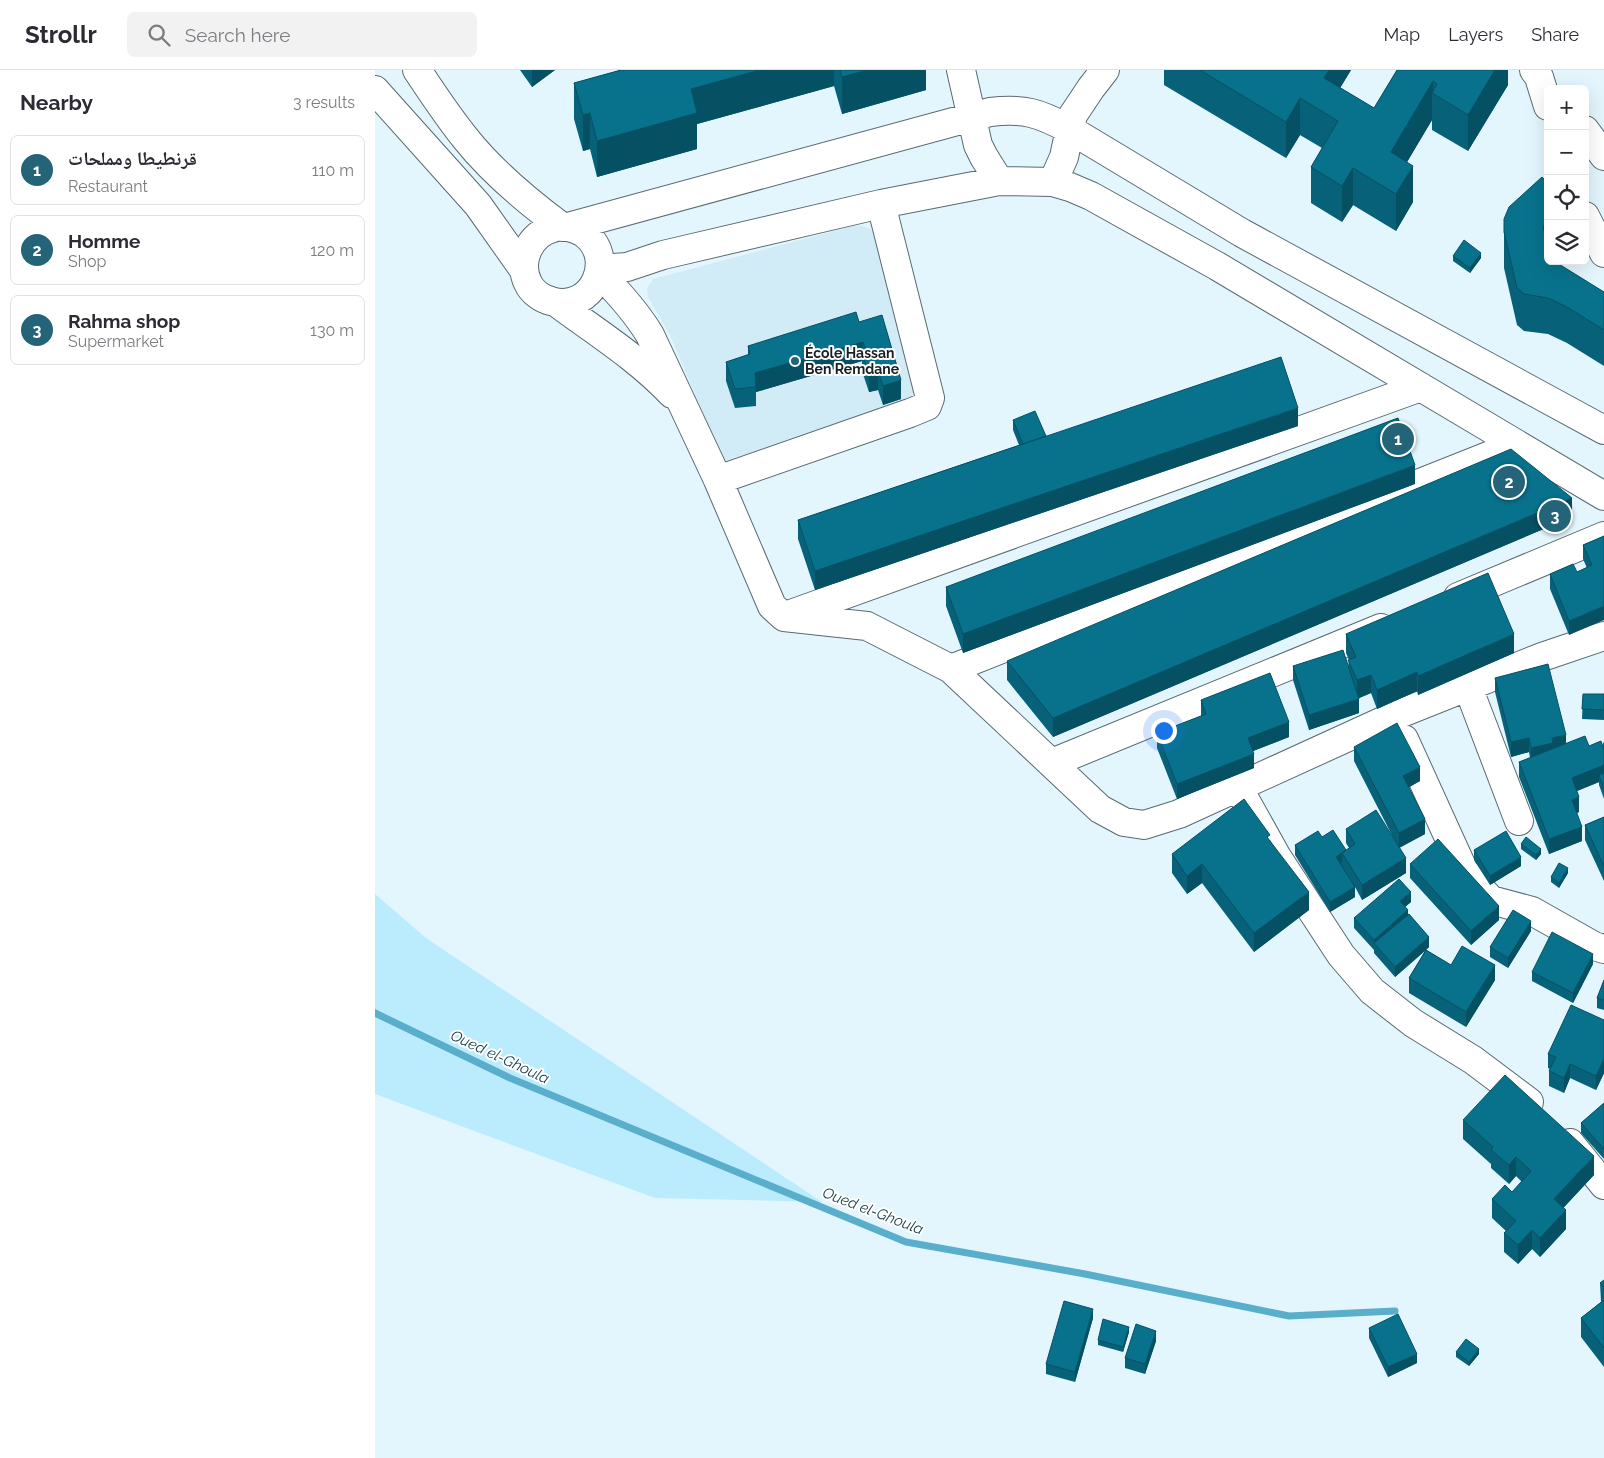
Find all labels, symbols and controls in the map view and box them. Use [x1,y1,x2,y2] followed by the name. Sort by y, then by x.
[127,12,477,57] search box
[25,20,97,49] text: Strollr
[145,21,173,49] icon: search
[185,24,290,46] text: Search here
[1384,24,1420,45] text: Map
[1448,24,1503,45] text: Layers
[1531,24,1579,45] text: Share
[1544,85,1589,265] map controls
[1544,85,1589,130] button: +
[20,90,93,115] text: Nearby
[293,93,355,112] text: 3 results
[1544,130,1589,175] button: −
[68,147,197,169] text: قرنطيطا ومملحات
[33,161,41,180] text: 1
[312,161,354,180] text: 110 m
[1544,175,1589,220] button: locate
[68,177,148,196] text: Restaurant
[1544,220,1589,265] button: layers
[68,230,140,252] text: Homme
[32,241,42,260] text: 2
[310,241,354,260] text: 120 m
[68,252,106,271] text: Shop
[68,310,180,332] text: Rahma shop
[33,321,41,340] text: 3
[310,321,354,340] text: 130 m
[68,332,164,351] text: Supermarket
[805,344,900,377] place label: École Hassan Ben Remdane
[789,355,801,367] marker: École Hassan Ben Remdane
[1382,420,1414,458] pin: 1
[1493,463,1525,501] pin: 2
[1539,497,1571,535] pin: 3
[1151,718,1177,744] your location
[448,1026,552,1088] water label: Oued el-Ghoula
[820,1183,926,1239] water label: Oued el-Ghoula

